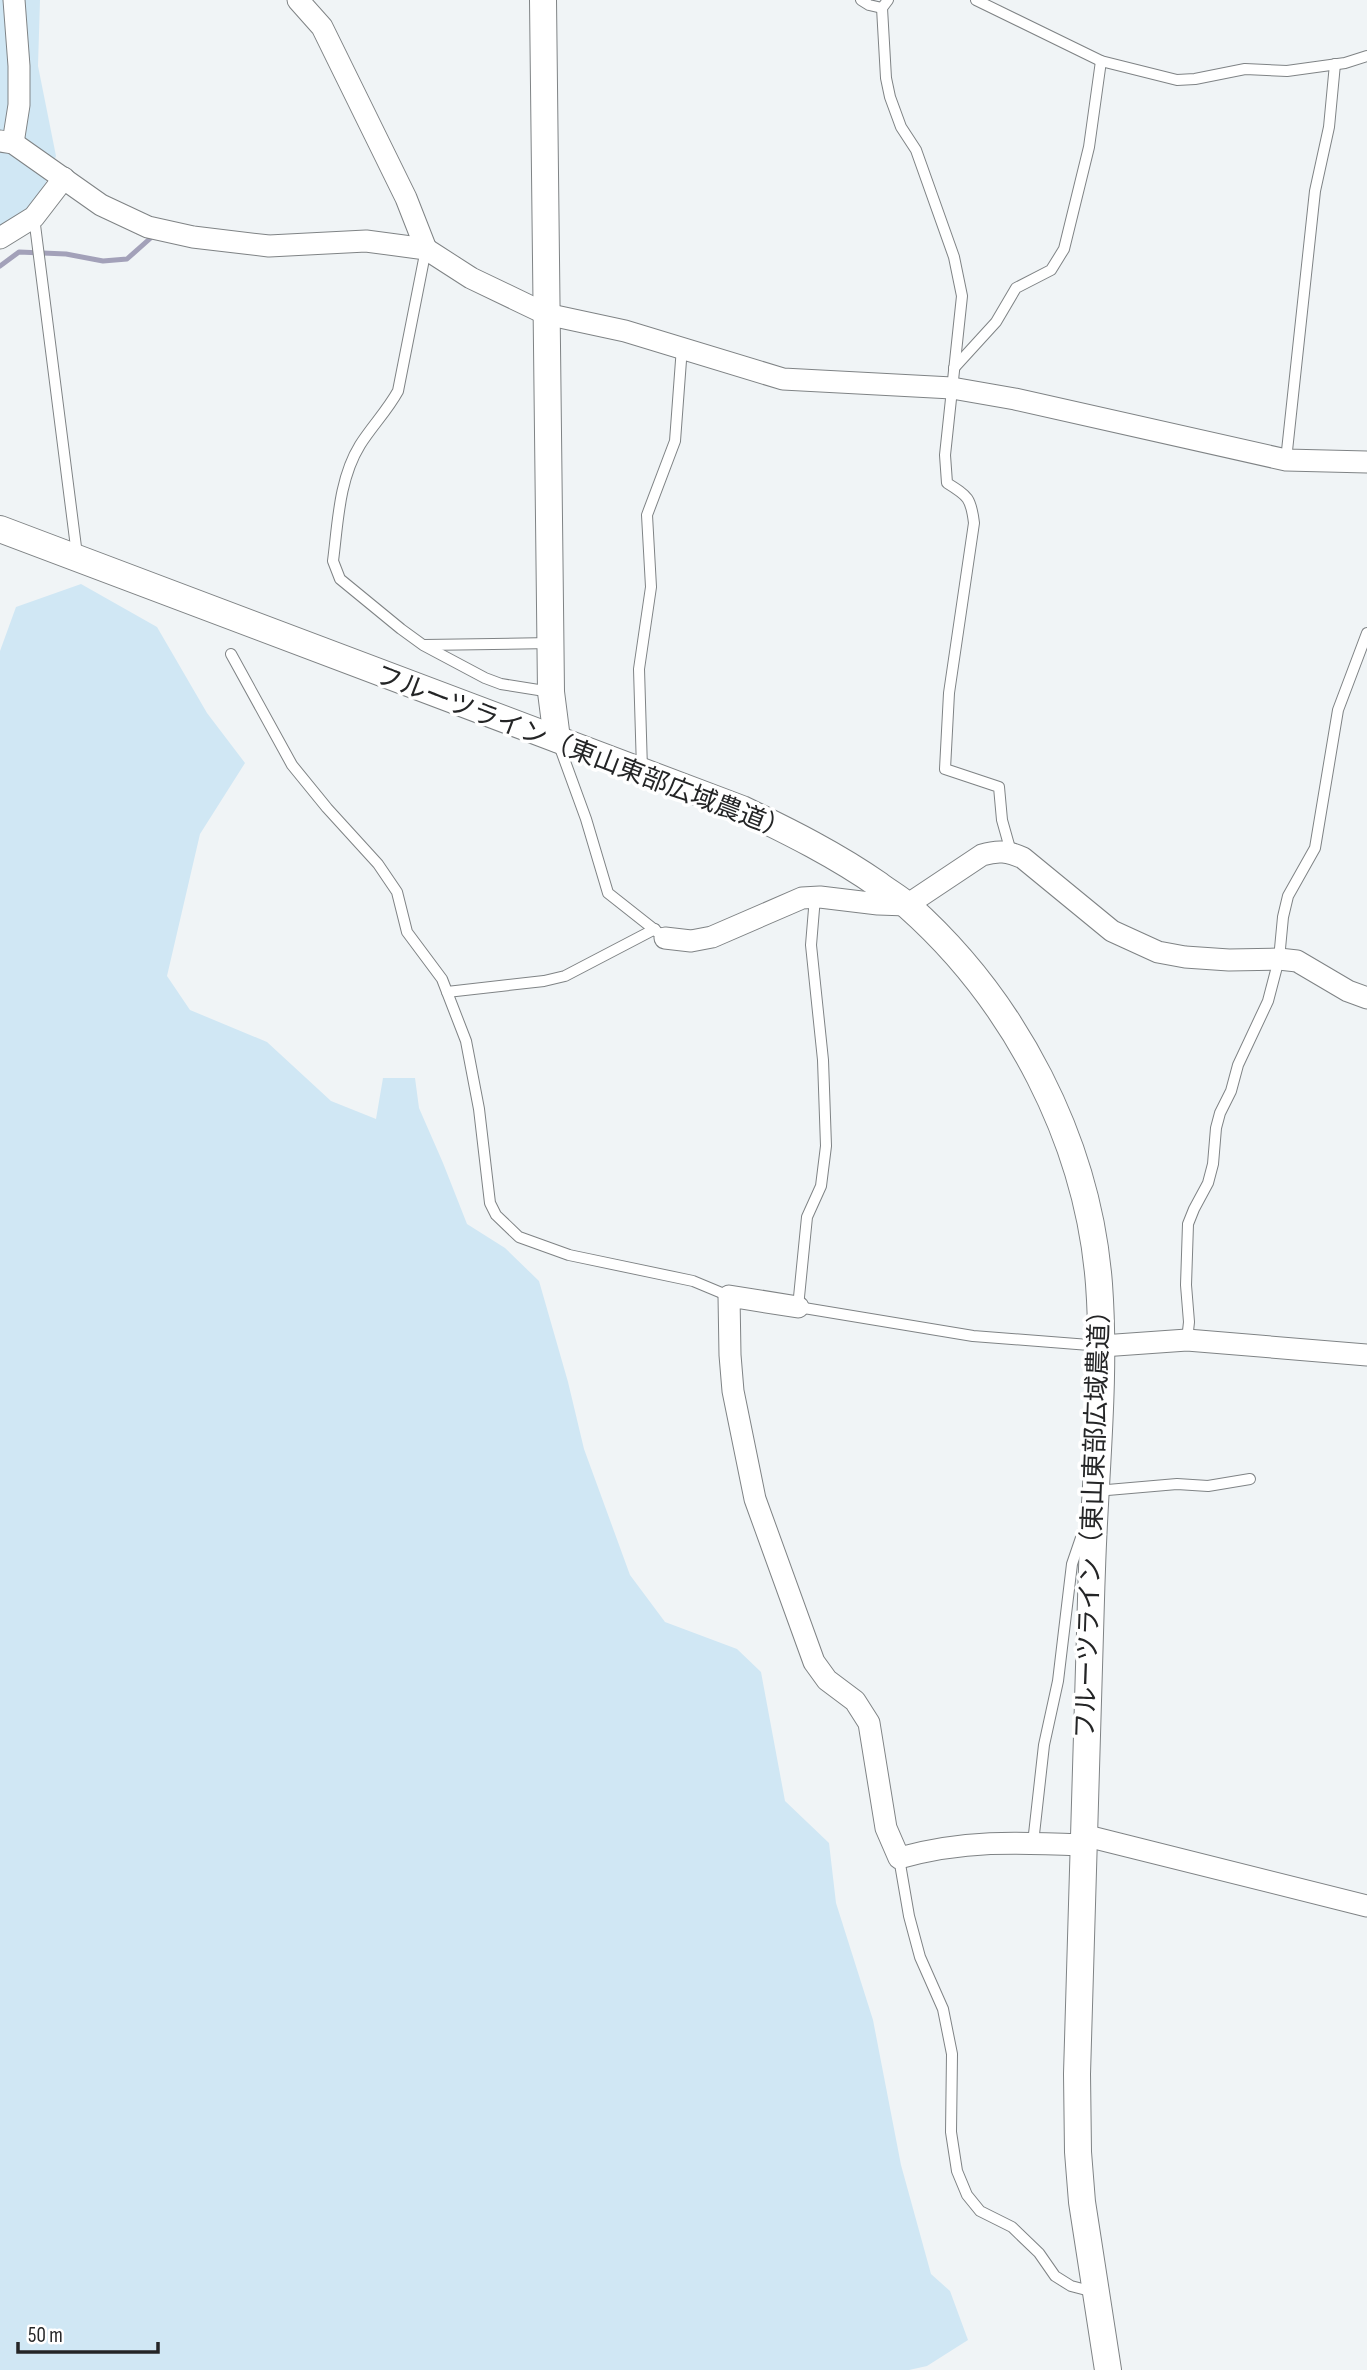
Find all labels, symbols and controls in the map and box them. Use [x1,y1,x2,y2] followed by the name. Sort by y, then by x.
[371,660,794,847] street label: フルーツライン（東山東部広域農道）
[1070,1297,1117,1739] street label: フルーツライン（東山東部広域農道）
[18,2310,158,2354] scale bar
[28,2323,63,2348] text: 50 m

